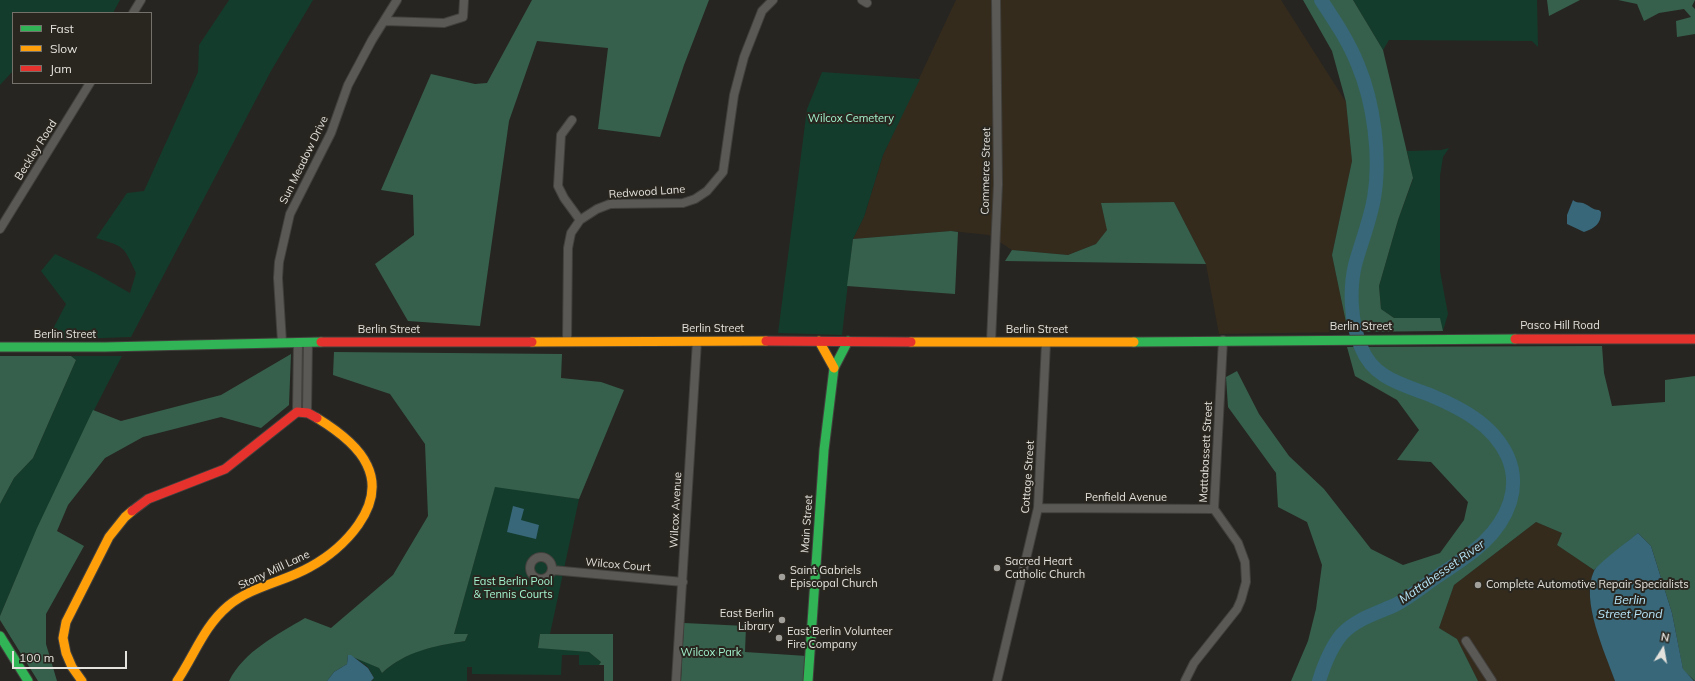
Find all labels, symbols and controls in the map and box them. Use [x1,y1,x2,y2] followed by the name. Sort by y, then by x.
[12,12,152,84] legend
[50,21,74,36] text: Fast
[50,41,78,56] text: Slow
[50,61,72,76] text: Jam
[808,112,894,126] park label: Wilcox Cemetery
[277,114,331,206] street label: Sun Meadow Drive
[12,117,60,183] street label: Beckley Road
[979,127,993,215] street label: Commerce Street
[608,183,686,201] street label: Redwood Lane
[1520,319,1600,333] street label: Pasco Hill Road
[1330,320,1392,334] street label: Berlin Street
[682,322,744,336] street label: Berlin Street
[358,323,420,337] street label: Berlin Street
[1006,323,1068,337] street label: Berlin Street
[34,328,96,342] street label: Berlin Street
[1197,401,1215,503] street label: Mattabassett Street
[1019,440,1037,514] street label: Cottage Street
[667,472,685,548] street label: Wilcox Avenue
[1085,491,1167,505] street label: Penfield Avenue
[798,494,816,554] street label: Main Street
[1397,537,1487,607] water label: Mattabesset River
[236,548,312,592] street label: Stony Mill Lane
[1005,555,1085,581] place label: Sacred Heart Catholic Church
[585,556,651,574] street label: Wilcox Court
[992,563,1002,573] marker: Sacred Heart Catholic Church
[790,564,878,590] place label: Saint Gabriels Episcopal Church
[777,572,787,582] marker: Saint Gabriels Episcopal Church
[473,575,553,601] park label: East Berlin Pool & Tennis Courts
[1486,578,1689,592] place label: Complete Automotive Repair Specialists
[1473,580,1483,590] marker: Complete Automotive Repair Specialists
[1598,593,1662,621] water label: Berlin Street Pond
[720,607,774,633] place label: East Berlin Library
[777,615,787,625] marker: East Berlin Library
[787,625,893,651] place label: East Berlin Volunteer Fire Company
[1643,629,1683,669] north arrow
[1660,630,1671,645] text: N
[774,633,784,643] marker: East Berlin Volunteer Fire Company
[14,643,129,669] scale bar
[681,646,741,660] park label: Wilcox Park
[19,650,54,665] text: 100 m

